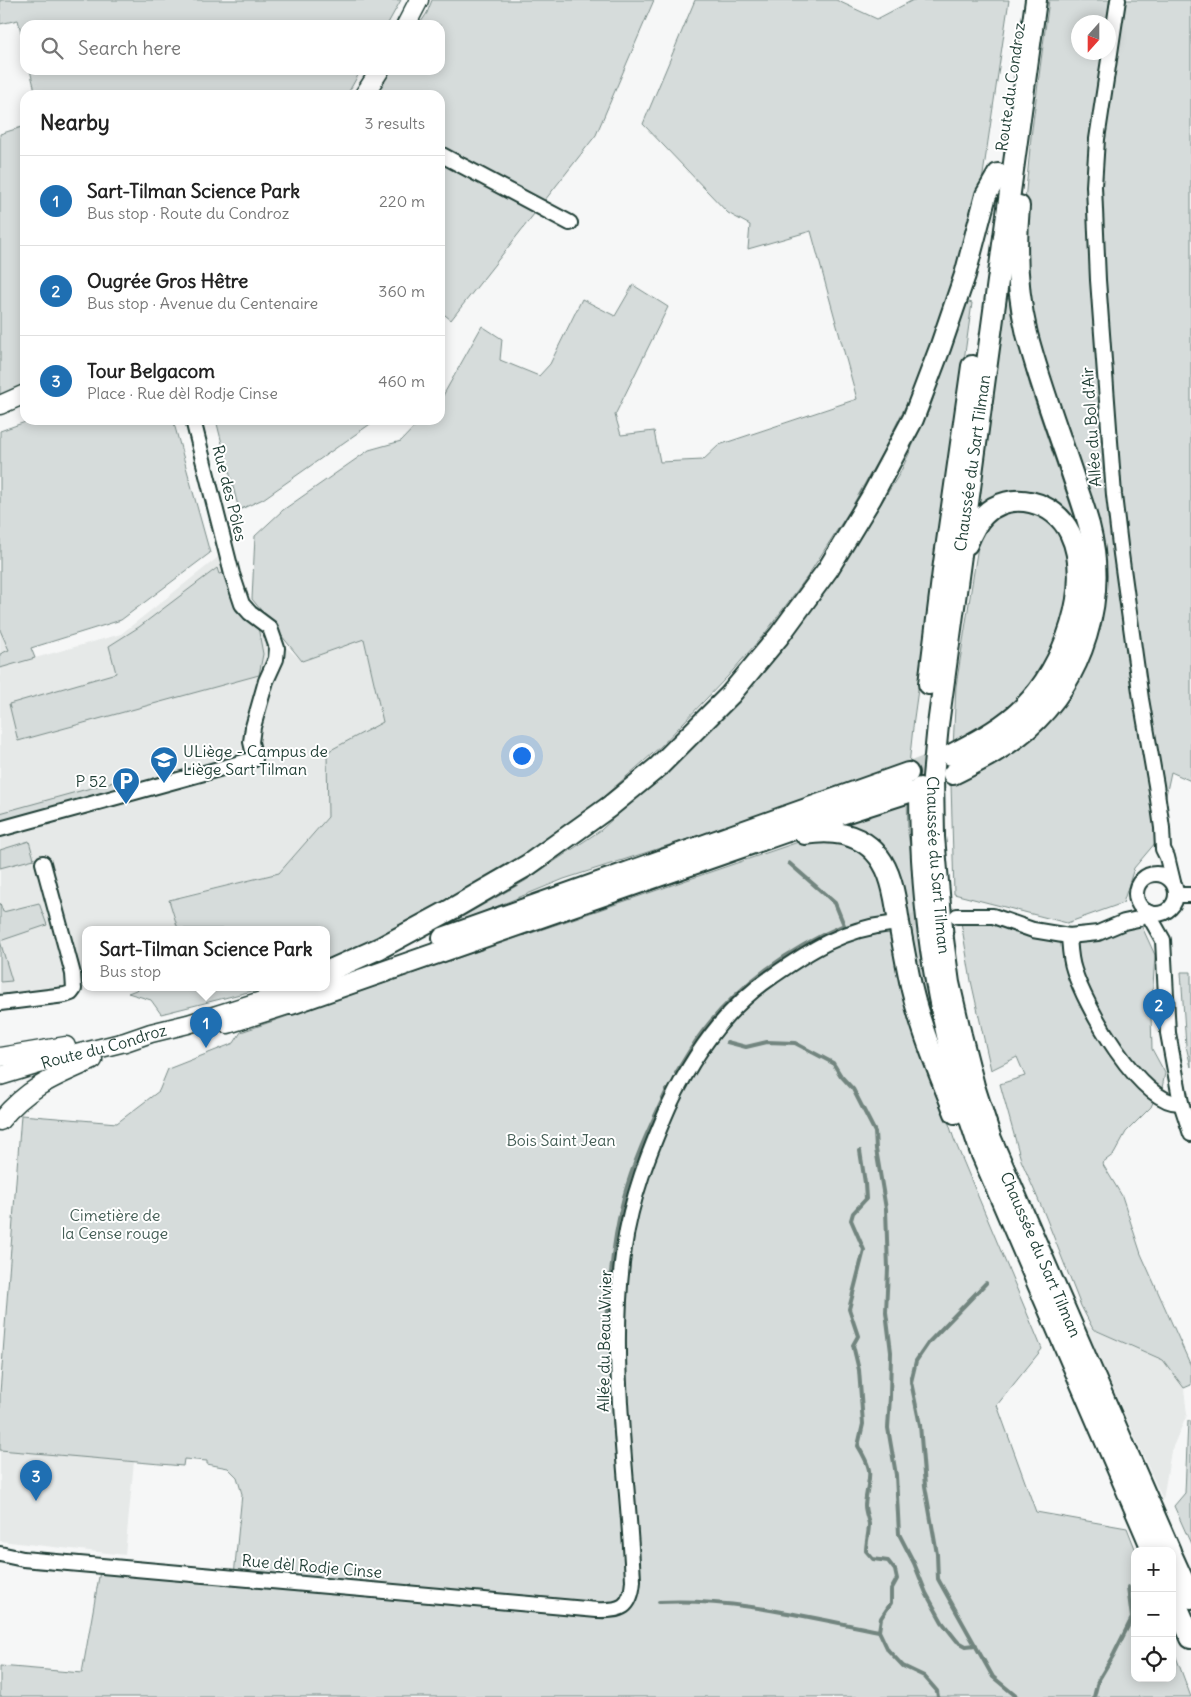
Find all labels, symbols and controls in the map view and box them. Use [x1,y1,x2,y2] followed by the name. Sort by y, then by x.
[1071,15,1116,60] north arrow
[20,20,445,75] search box
[991,21,1029,153] street label: Route du Condroz
[38,34,66,62] icon: search
[78,36,181,60] text: Search here
[40,109,110,136] text: Nearby
[365,113,425,133] text: 3 results
[87,179,300,203] text: Sart-Tilman Science Park
[53,191,59,211] text: 1
[379,191,425,211] text: 220 m
[87,203,289,223] text: Bus stop · Route du Condroz
[87,269,248,293] text: Ougrée Gros Hêtre
[52,281,60,301] text: 2
[378,281,425,301] text: 360 m
[87,293,318,313] text: Bus stop · Avenue du Centenaire
[87,359,215,383] text: Tour Belgacom
[1077,366,1105,488] street label: Allée du Bol d'Air
[51,371,61,391] text: 3
[378,371,425,391] text: 460 m
[950,373,994,553] street label: Chaussée du Sart Tilman
[87,383,278,403] text: Place · Rue dèl Rodje Cinse
[208,443,252,543] street label: Rue des Pôles
[183,741,328,779] place label: ULiège - Campus de Liège Sart Tilman
[509,743,535,769] your location
[149,745,179,784] school or university icon: ULiège - Campus de Liège Sart Tilman
[111,766,141,805] parking icon: P 52
[76,771,107,791] place label: P 52
[923,776,955,955] street label: Chaussée du Sart Tilman
[82,926,330,991] popup
[100,937,312,961] text: Sart-Tilman Science Park
[100,961,161,981] text: Bus stop
[1143,989,1175,1030] pin: 2
[190,1007,222,1048] pin: 1
[38,1019,169,1073] street label: Route du Condroz
[506,1130,616,1150] park label: Bois Saint Jean
[996,1169,1086,1340] street label: Chaussée du Sart Tilman
[62,1205,168,1243] park label: Cimetière de la Cense rouge
[593,1269,615,1412] street label: Allée du Beau Vivier
[20,1460,52,1501] pin: 3
[1131,1547,1176,1682] map controls
[1131,1547,1176,1592] button: +
[241,1550,383,1582] street label: Rue dèl Rodje Cinse
[1131,1592,1176,1637] button: −
[1131,1637,1176,1682] button: locate

